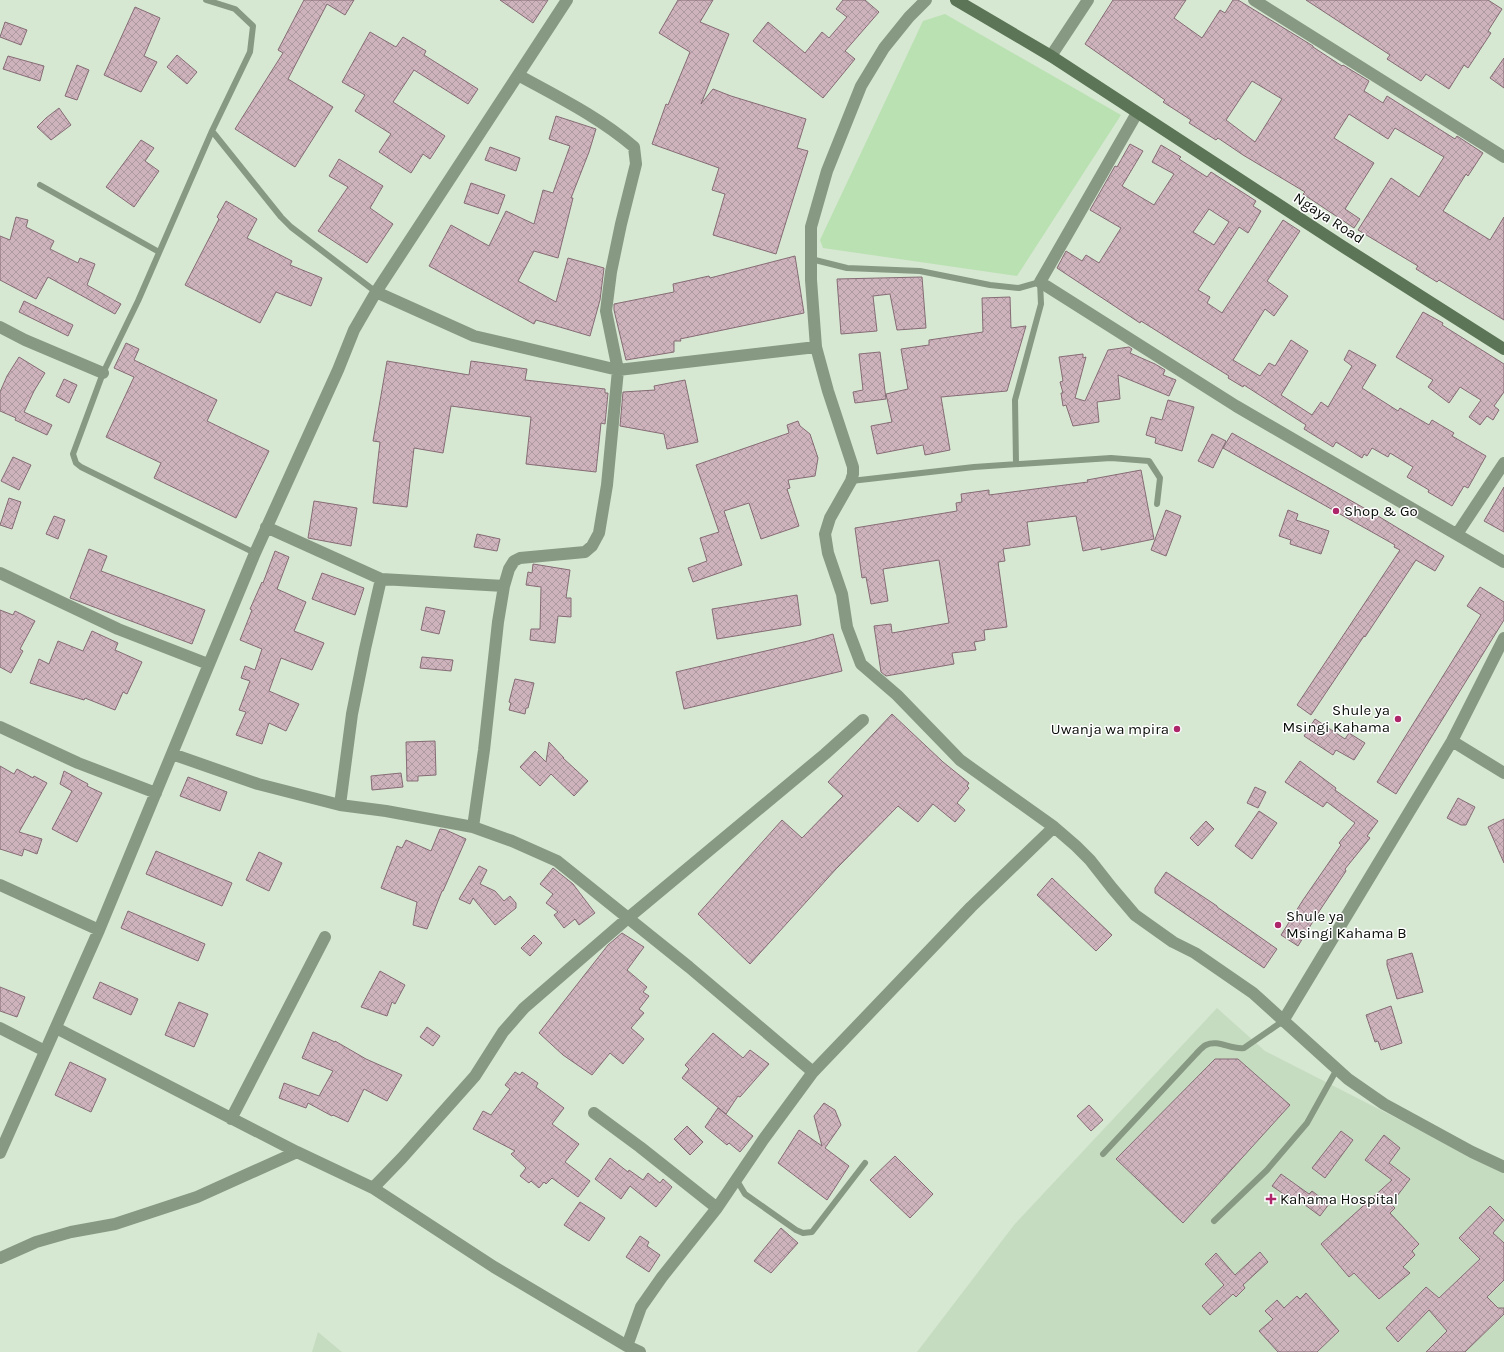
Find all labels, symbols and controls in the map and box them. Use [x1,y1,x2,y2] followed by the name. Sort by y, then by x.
[1290,189,1368,247] street label: Ngaya Road
[1344,502,1418,520] place label: Shop & Go
[1331,506,1341,516] marker: Shop & Go
[1282,701,1390,736] place label: Shule ya Msingi Kahama
[1393,714,1403,724] marker: Shule ya Msingi Kahama
[1051,720,1169,738] place label: Uwanja wa mpira
[1172,724,1182,734] marker: Uwanja wa mpira
[1286,907,1406,942] place label: Shule ya Msingi Kahama B
[1273,920,1283,930] marker: Shule ya Msingi Kahama B
[1280,1190,1398,1208] place label: Kahama Hospital
[1265,1193,1277,1205] marker: Kahama Hospital

